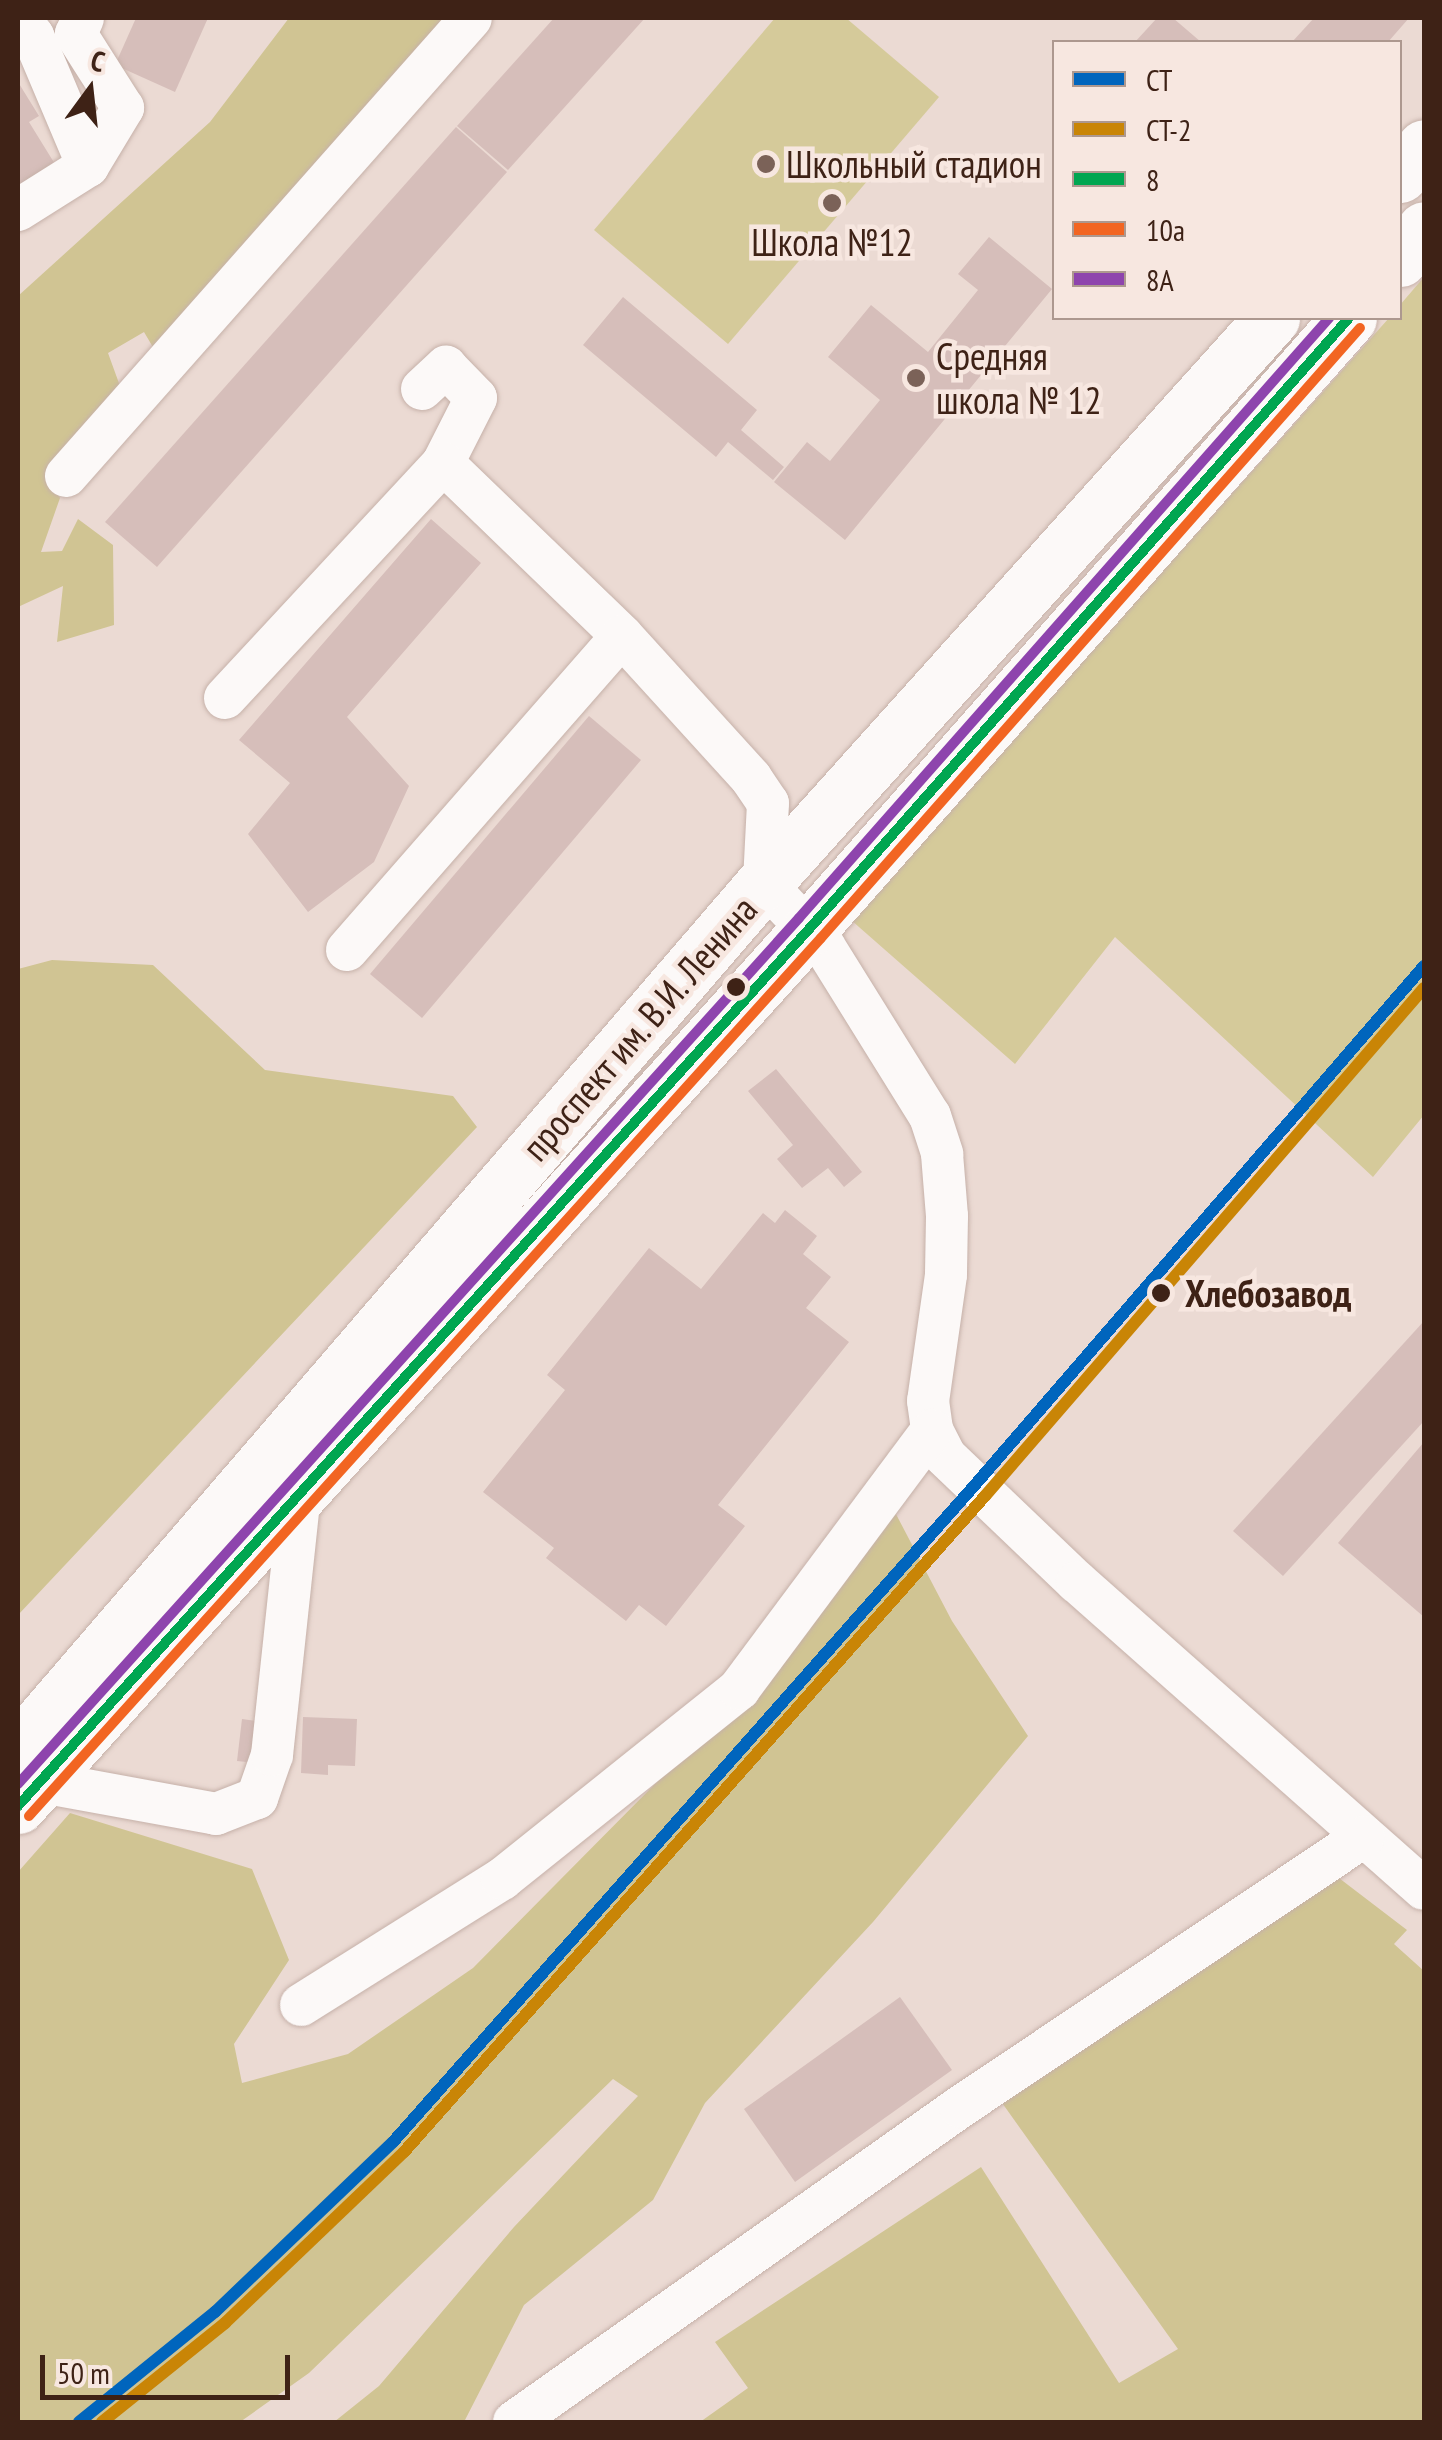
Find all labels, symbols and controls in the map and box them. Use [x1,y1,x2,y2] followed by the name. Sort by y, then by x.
[40,40,140,140] north arrow
[1052,40,1402,320] legend
[87,41,109,80] text: С
[1146,60,1172,99] text: СТ
[1146,110,1192,149] text: СТ-2
[786,141,1042,187] place label: Школьный стадион
[755,153,777,175] marker: Школьный стадион
[1146,160,1160,199] text: 8
[821,192,843,214] marker: Школа №12
[1146,210,1185,249] text: 10а
[751,219,913,265] place label: Школа №12
[1146,260,1174,299] text: 8А
[936,333,1102,422] place label: Средняя школа № 12
[905,367,927,389] marker: Средняя школа № 12
[510,884,768,1172] street label: проспект им. В.И. Ленина
[726,977,746,997] unlabelled marker
[1185,1270,1351,1316] place label: Хлебозавод
[1146,1278,1176,1308] marker: Хлебозавод
[45,2335,295,2397] scale bar
[57,2353,110,2392] text: 50 m

